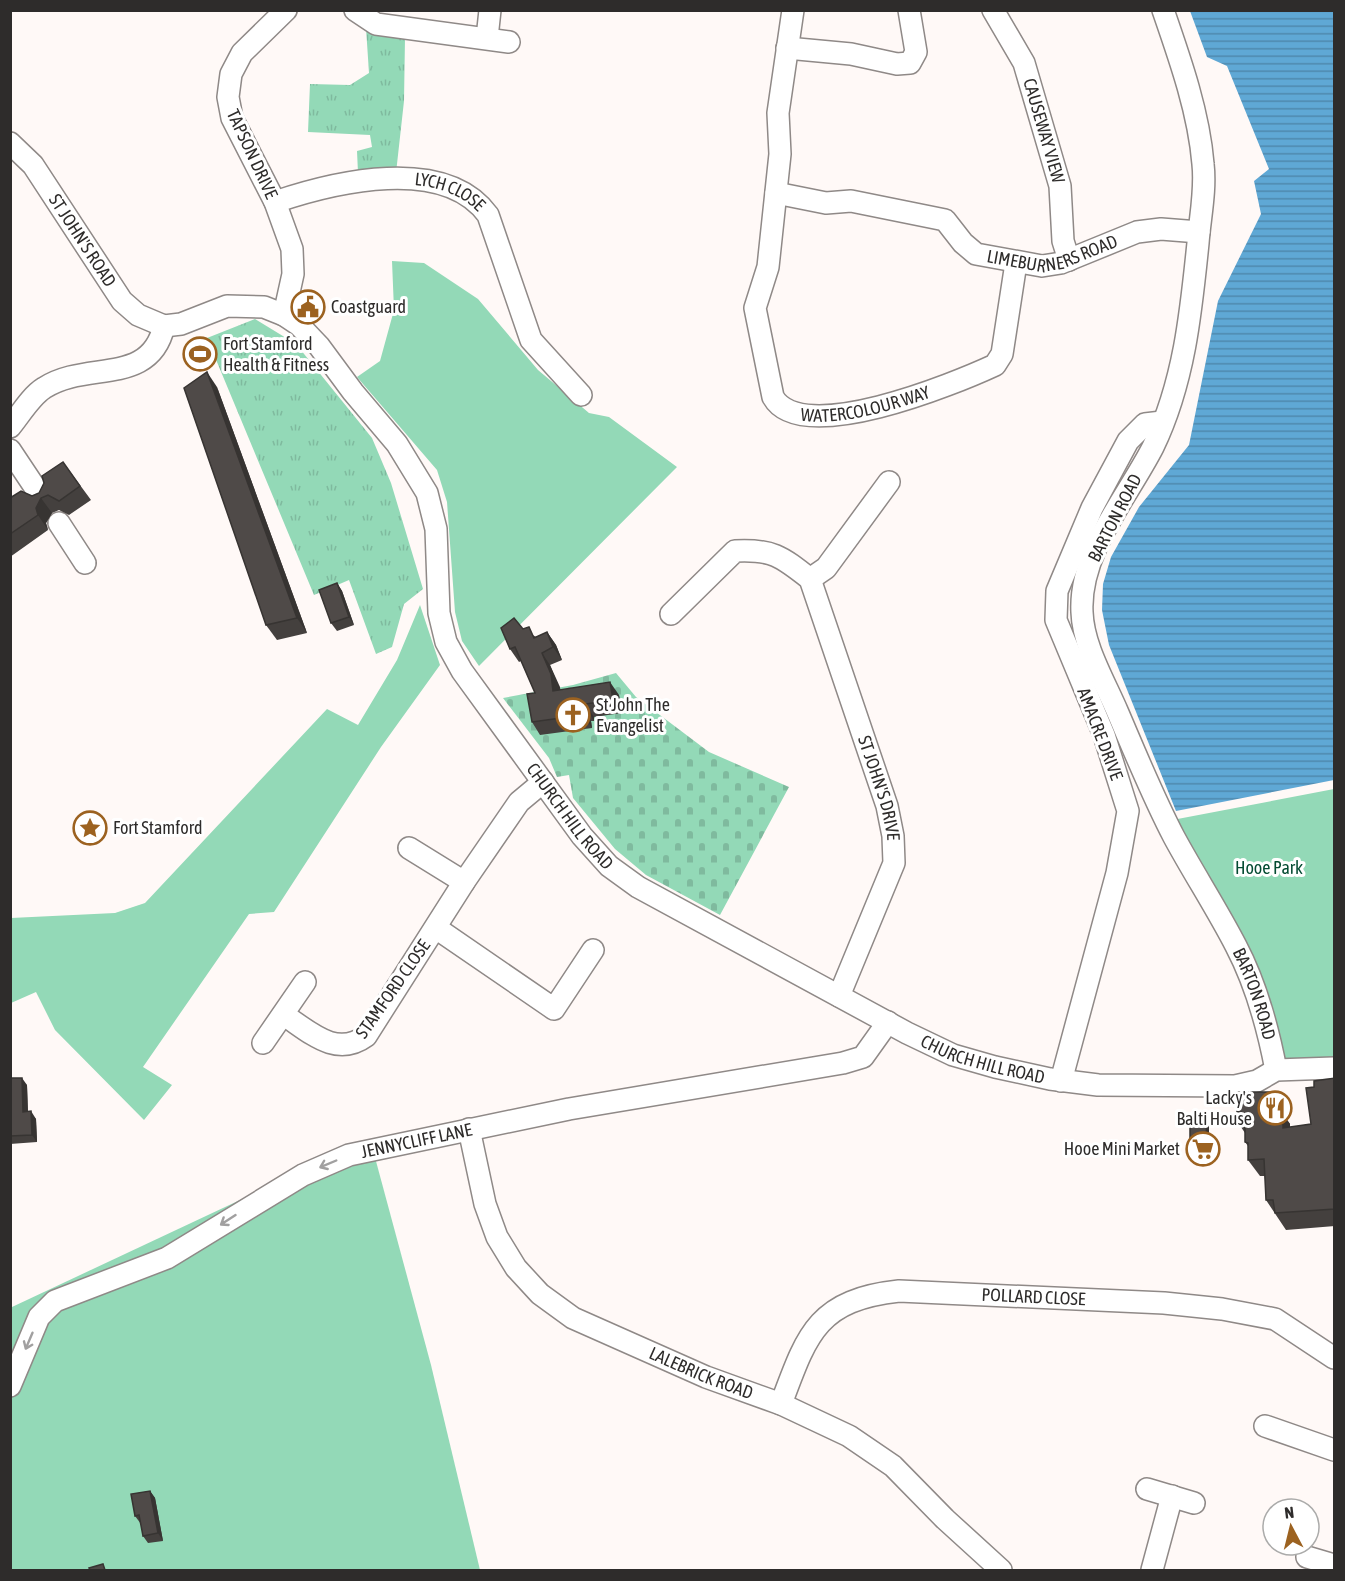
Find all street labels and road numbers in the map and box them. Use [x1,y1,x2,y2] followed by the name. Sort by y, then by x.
[1019,76,1070,185] street label: CAUSEWAY VIEW
[223,106,282,202] street label: TAPSON DRIVE
[414,168,490,215] street label: LYCH CLOSE
[45,190,121,291] street label: ST JOHN'S ROAD
[985,230,1120,276] street label: LIMEBURNERS ROAD
[799,381,932,426] street label: WATERCOLOUR WAY
[1083,470,1146,565] street label: BARTON ROAD
[1073,685,1128,783] street label: AMACRE DRIVE
[854,733,904,841] street label: ST JOHN'S DRIVE
[522,759,618,873] street label: CHURCH HILL ROAD
[351,935,434,1042] street label: STAMFORD CLOSE
[1229,944,1280,1042] street label: BARTON ROAD
[917,1030,1047,1088] street label: CHURCH HILL ROAD
[359,1118,474,1162] street label: JENNYCLIFF LANE
[981,1284,1086,1309] street label: POLLARD CLOSE
[646,1342,756,1403] street label: LALEBRICK ROAD

